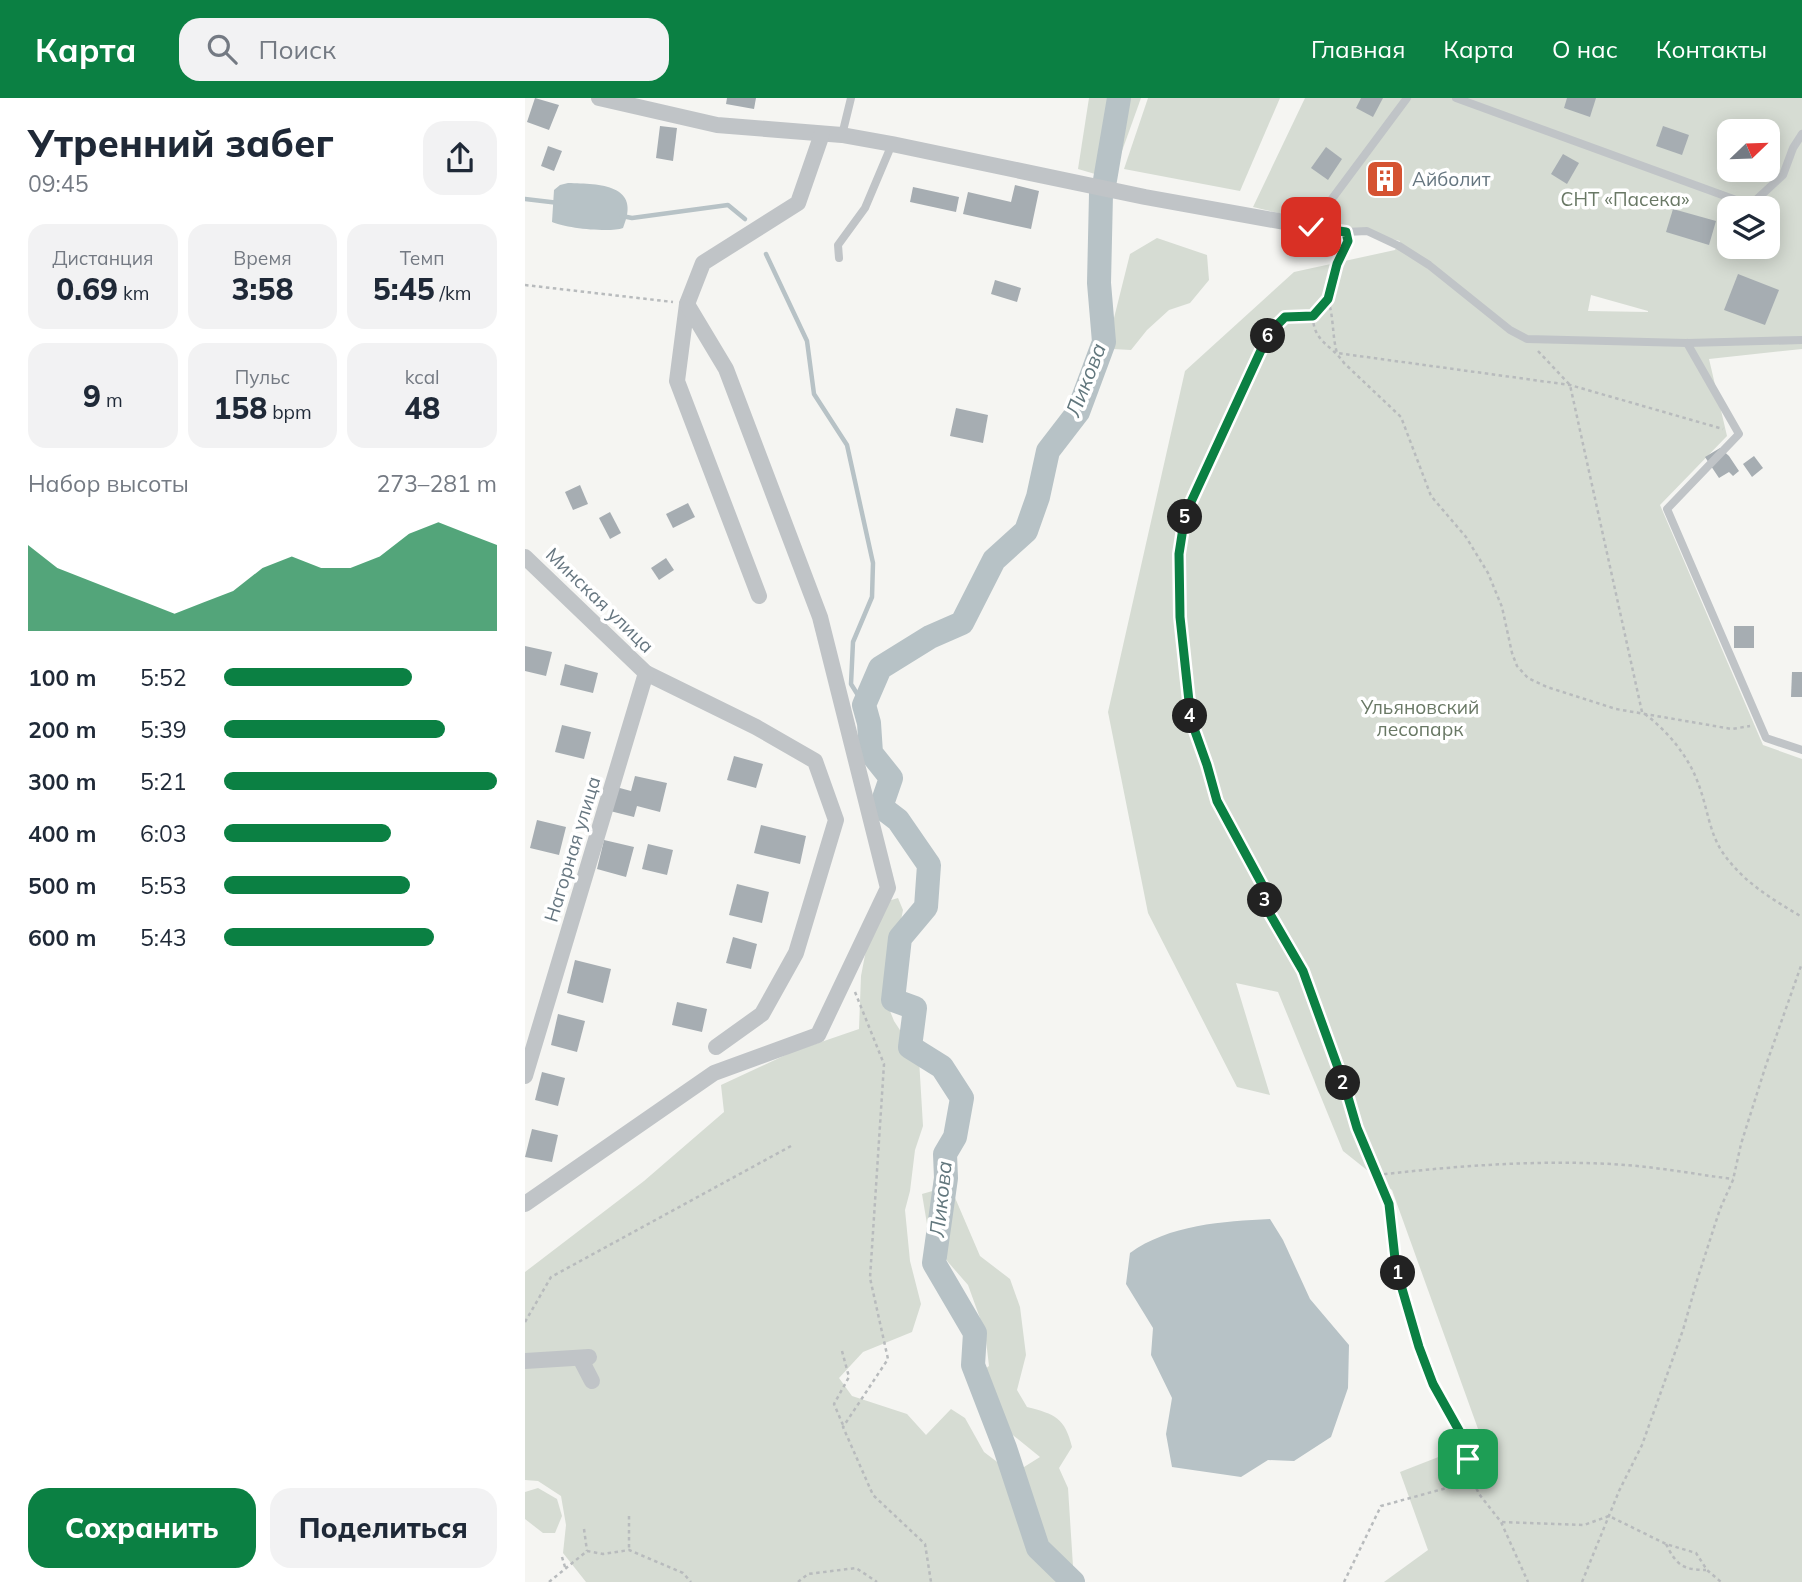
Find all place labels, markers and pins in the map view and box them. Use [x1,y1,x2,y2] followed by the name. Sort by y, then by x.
[1364,158,1406,200] building icon: Айболит
[1412,167,1491,191] place label: Айболит
[1281,197,1341,257] pin
[1251,318,1285,354] pin: 6
[1167,500,1203,534] pin: 5
[1173,698,1207,734] pin: 4
[1247,882,1283,918] pin: 3
[1325,1066,1361,1100] pin: 2
[1381,1256,1415,1290] pin: 1
[1438,1429,1498,1489] pin

